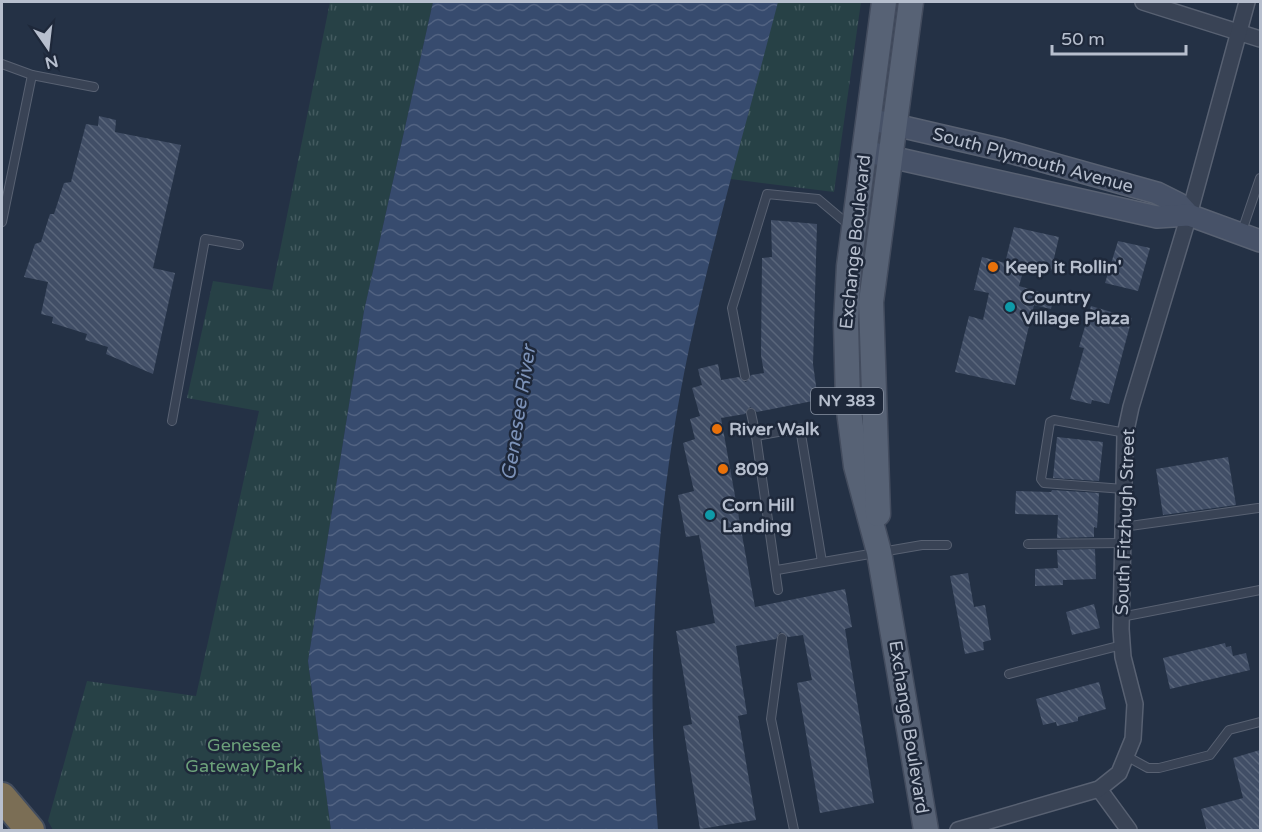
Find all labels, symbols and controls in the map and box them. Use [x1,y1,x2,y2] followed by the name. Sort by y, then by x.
[18,18,78,78] north arrow
[1052,18,1186,56] scale bar
[1061,28,1105,50] text: 50 m
[43,50,60,73] text: N
[930,123,1136,197] street label: South Plymouth Avenue
[835,154,875,330] street label: Exchange Boulevard
[1005,256,1122,278] place label: Keep it Rollin'
[986,260,1000,274] marker: Keep it Rollin'
[1022,286,1130,329] place label: Country Village Plaza
[1003,300,1017,314] marker: Country Village Plaza
[497,342,542,482] water label: Genesee River
[811,388,883,414] road number: NY 383
[729,418,820,440] place label: River Walk
[710,422,724,436] marker: River Walk
[1111,428,1139,616] street label: South Fitzhugh Street
[735,458,769,480] place label: 809
[716,462,730,476] marker: 809
[722,494,795,537] place label: Corn Hill Landing
[703,508,717,522] marker: Corn Hill Landing
[884,639,934,815] street label: Exchange Boulevard
[185,734,303,777] park label: Genesee Gateway Park

